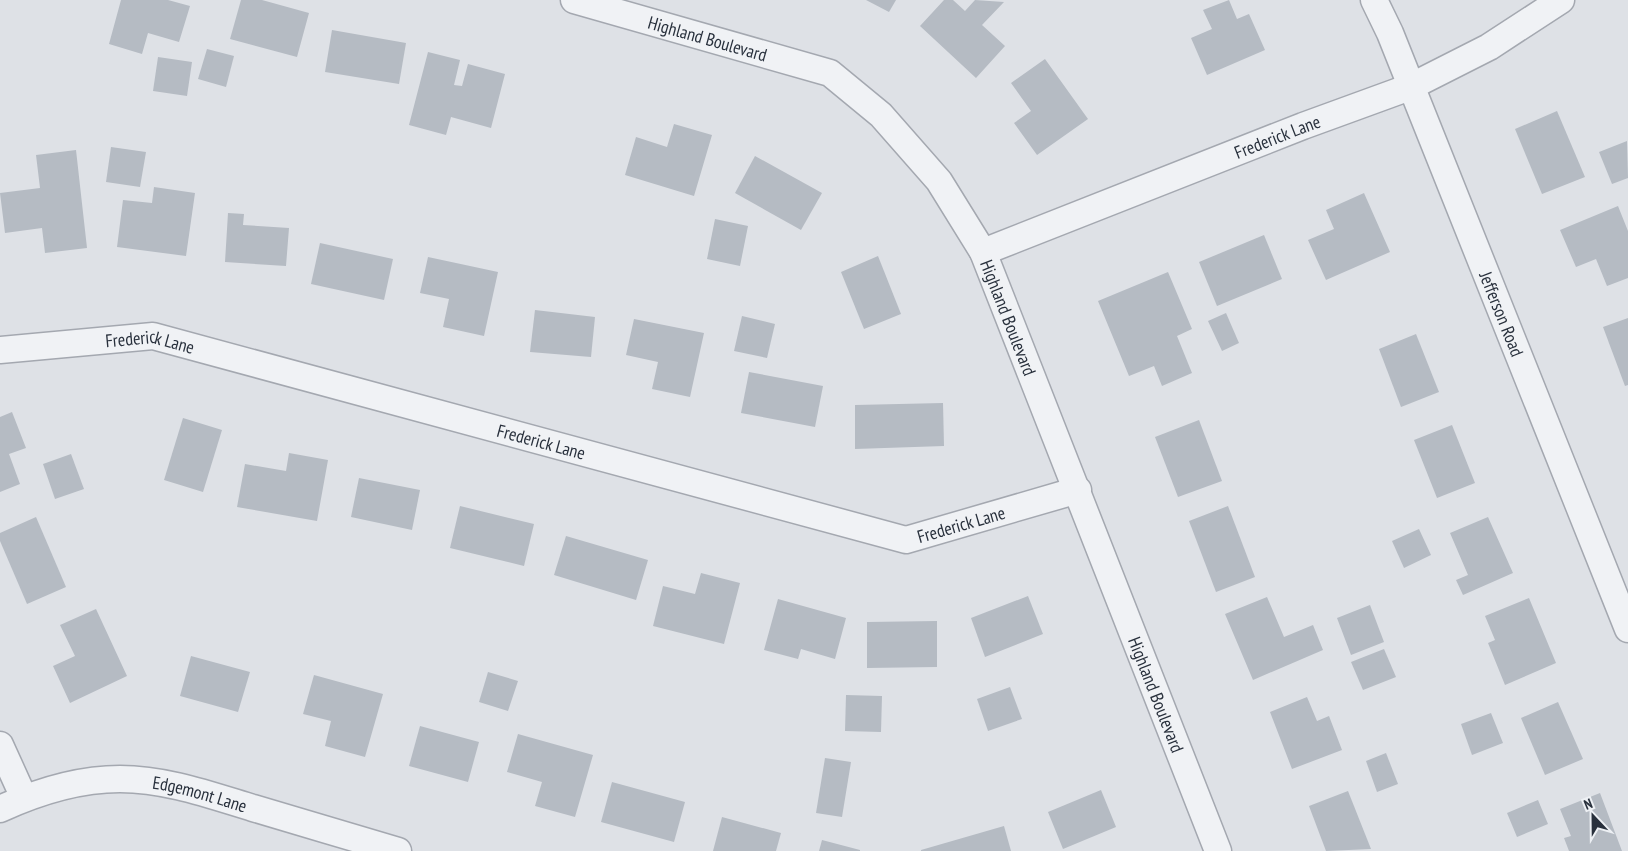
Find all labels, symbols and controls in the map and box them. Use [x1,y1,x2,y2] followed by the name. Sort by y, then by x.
[646,10,770,66] street label: Highland Boulevard
[1231,109,1323,163] street label: Frederick Lane
[976,256,1042,379] street label: Highland Boulevard
[1474,267,1529,360] street label: Jefferson Road
[104,324,197,358] street label: Frederick Lane
[495,418,588,464] street label: Frederick Lane
[914,500,1008,548] street label: Frederick Lane
[1124,633,1190,756] street label: Highland Boulevard
[151,770,250,817] street label: Edgemont Lane
[1568,791,1618,841] north arrow
[1581,794,1595,814] text: N

